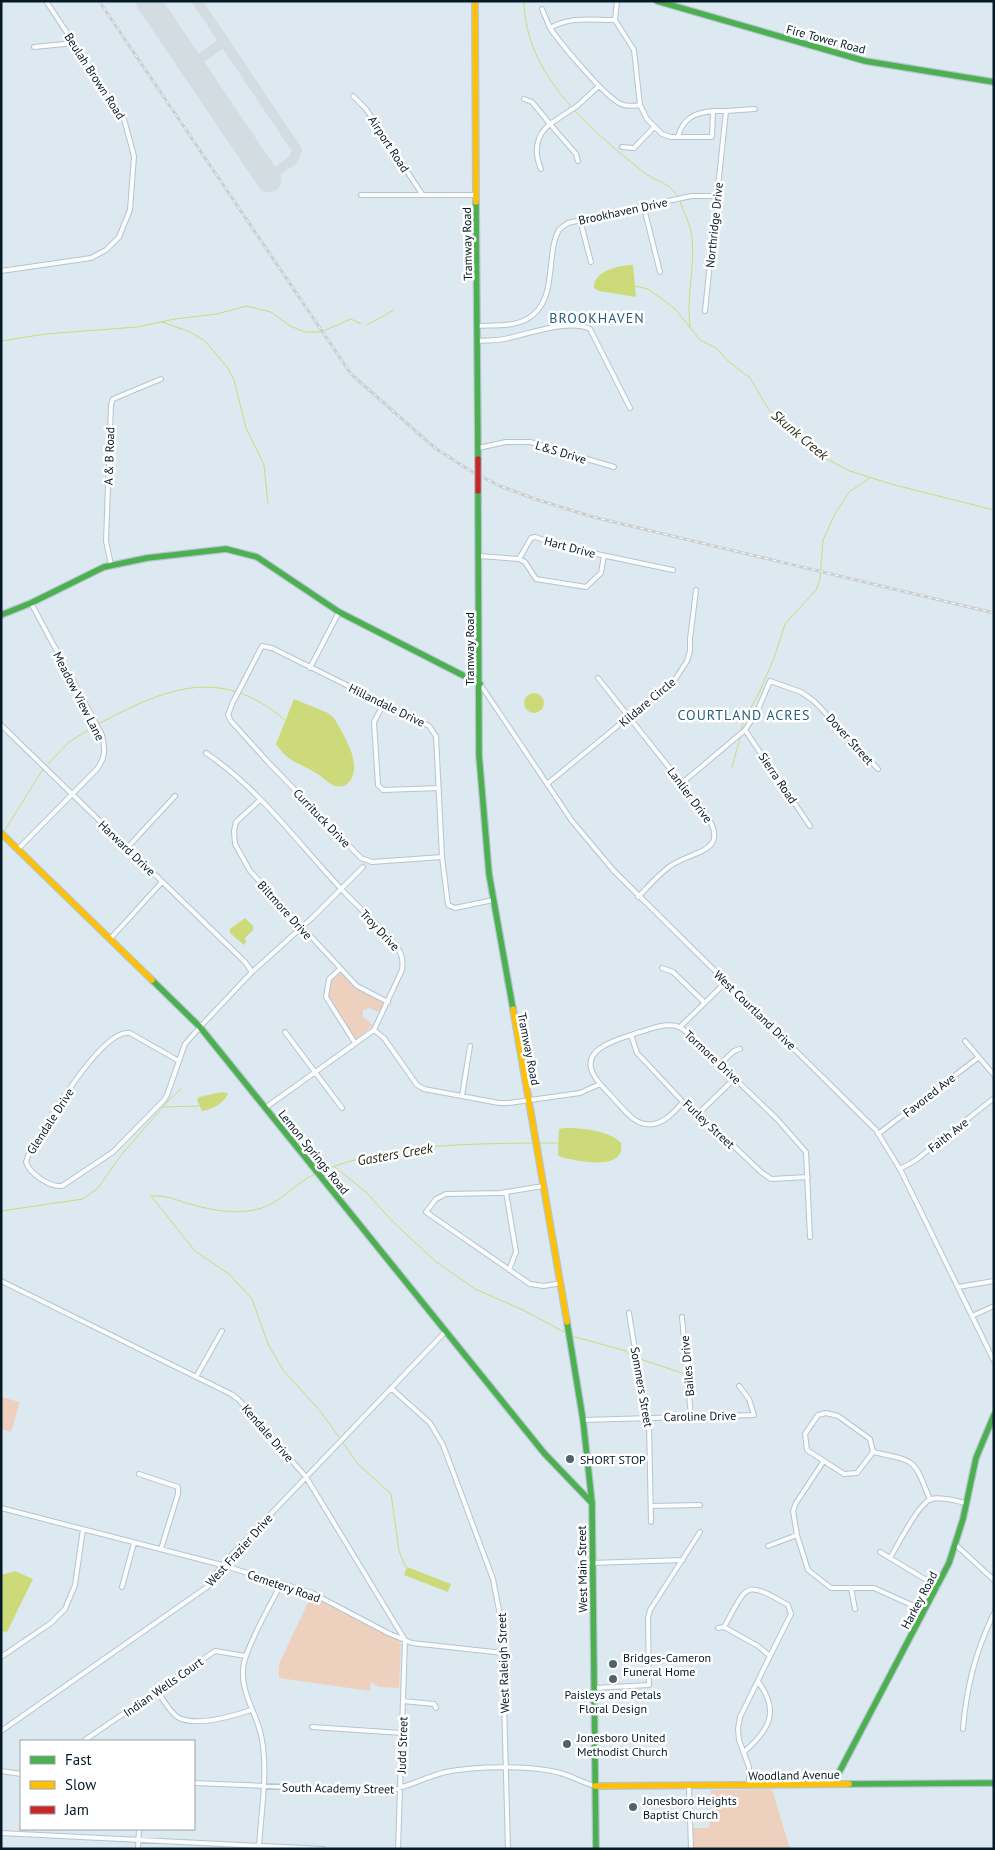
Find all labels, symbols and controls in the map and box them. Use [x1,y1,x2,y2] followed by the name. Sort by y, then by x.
[785,21,867,57] street label: Fire Tower Road
[61,30,129,122] street label: Beulah Brown Road
[365,113,413,175] street label: Airport Road
[702,181,726,269] street label: Northridge Drive
[577,194,669,228] street label: Brookhaven Drive
[459,207,475,281] street label: Tramway Road
[549,309,645,327] district label: BROOKHAVEN
[768,406,833,464] water label: Skunk Creek
[100,427,118,485] street label: A & B Road
[534,437,588,467] street label: L&S Drive
[543,533,597,561] street label: Hart Drive
[462,612,477,686] street label: Tramway Road
[50,649,108,743] street label: Meadow View Lane
[616,674,678,730] street label: Kildare Circle
[346,680,428,730] street label: Hillandale Drive
[677,706,811,724] district label: COURTLAND ACRES
[823,710,877,768] street label: Dover Street
[755,750,801,806] street label: Sierra Road
[664,764,716,826] street label: Lanlier Drive
[290,785,354,851] street label: Currituck Drive
[95,817,159,879] street label: Harward Drive
[255,877,315,943] street label: Biltmore Drive
[357,906,403,954] street label: Troy Drive
[711,967,799,1053] street label: West Courtland Drive
[515,1011,543,1087] street label: Tramway Road
[682,1027,744,1087] street label: Tormore Drive
[900,1070,958,1120] street label: Favored Ave
[23,1085,77,1157] street label: Glendale Drive
[680,1096,738,1152] street label: Furley Street
[275,1107,353,1197] street label: Lemon Springs Road
[925,1115,971,1155] street label: Faith Ave
[356,1138,435,1169] water label: Gasters Creek
[677,1335,697,1397] street label: Bailes Drive
[628,1346,656,1428] street label: Sommers Street
[239,1401,297,1465] street label: Kendale Drive
[664,1408,736,1424] street label: Caroline Drive
[580,1452,646,1467] place label: SHORT STOP
[564,1453,576,1465] marker: SHORT STOP
[202,1510,276,1590] street label: West Frazier Drive
[574,1525,590,1613] street label: West Main Street
[246,1566,322,1606] street label: Cemetery Road
[898,1569,940,1631] street label: Harkey Road
[494,1613,512,1713] street label: West Raleigh Street
[623,1650,711,1679] place label: Bridges-Cameron Funeral Home
[120,1654,206,1720] street label: Indian Wells Court
[607,1658,619,1670] marker: Bridges-Cameron Funeral Home
[607,1673,619,1685] marker: Paisleys and Petals Floral Design
[565,1687,661,1716] place label: Paisleys and Petals Floral Design
[393,1716,410,1775] street label: Judd Street
[576,1730,668,1759] place label: Jonesboro United Methodist Church
[561,1738,573,1750] marker: Jonesboro United Methodist Church
[20,1740,195,1830] legend
[65,1750,92,1769] text: Fast
[748,1767,840,1783] street label: Woodland Avenue
[65,1775,96,1794] text: Slow
[282,1780,394,1796] street label: South Academy Street
[642,1793,737,1822] place label: Jonesboro Heights Baptist Church
[64,1800,89,1819] text: Jam
[627,1801,639,1813] marker: Jonesboro Heights Baptist Church

